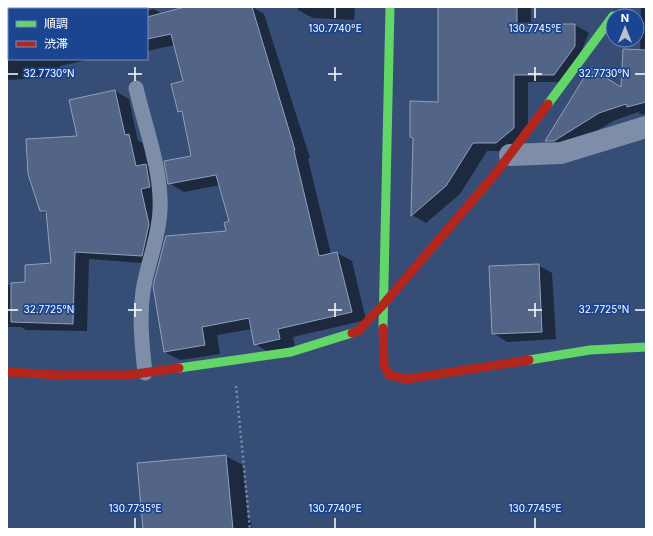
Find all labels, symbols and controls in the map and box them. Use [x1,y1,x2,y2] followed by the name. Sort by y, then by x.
[8,8,148,60] legend
[605,8,645,48] north arrow
[621,11,629,25] text: N
[44,16,68,31] text: 順調
[308,22,362,34] text: 130.7740°E
[508,22,562,34] text: 130.7745°E
[44,36,68,51] text: 渋滞
[24,67,74,79] text: 32.7730°N
[579,67,629,79] text: 32.7730°N
[24,303,74,315] text: 32.7725°N
[579,303,629,315] text: 32.7725°N
[108,502,162,514] text: 130.7735°E
[308,502,362,514] text: 130.7740°E
[508,502,562,514] text: 130.7745°E

